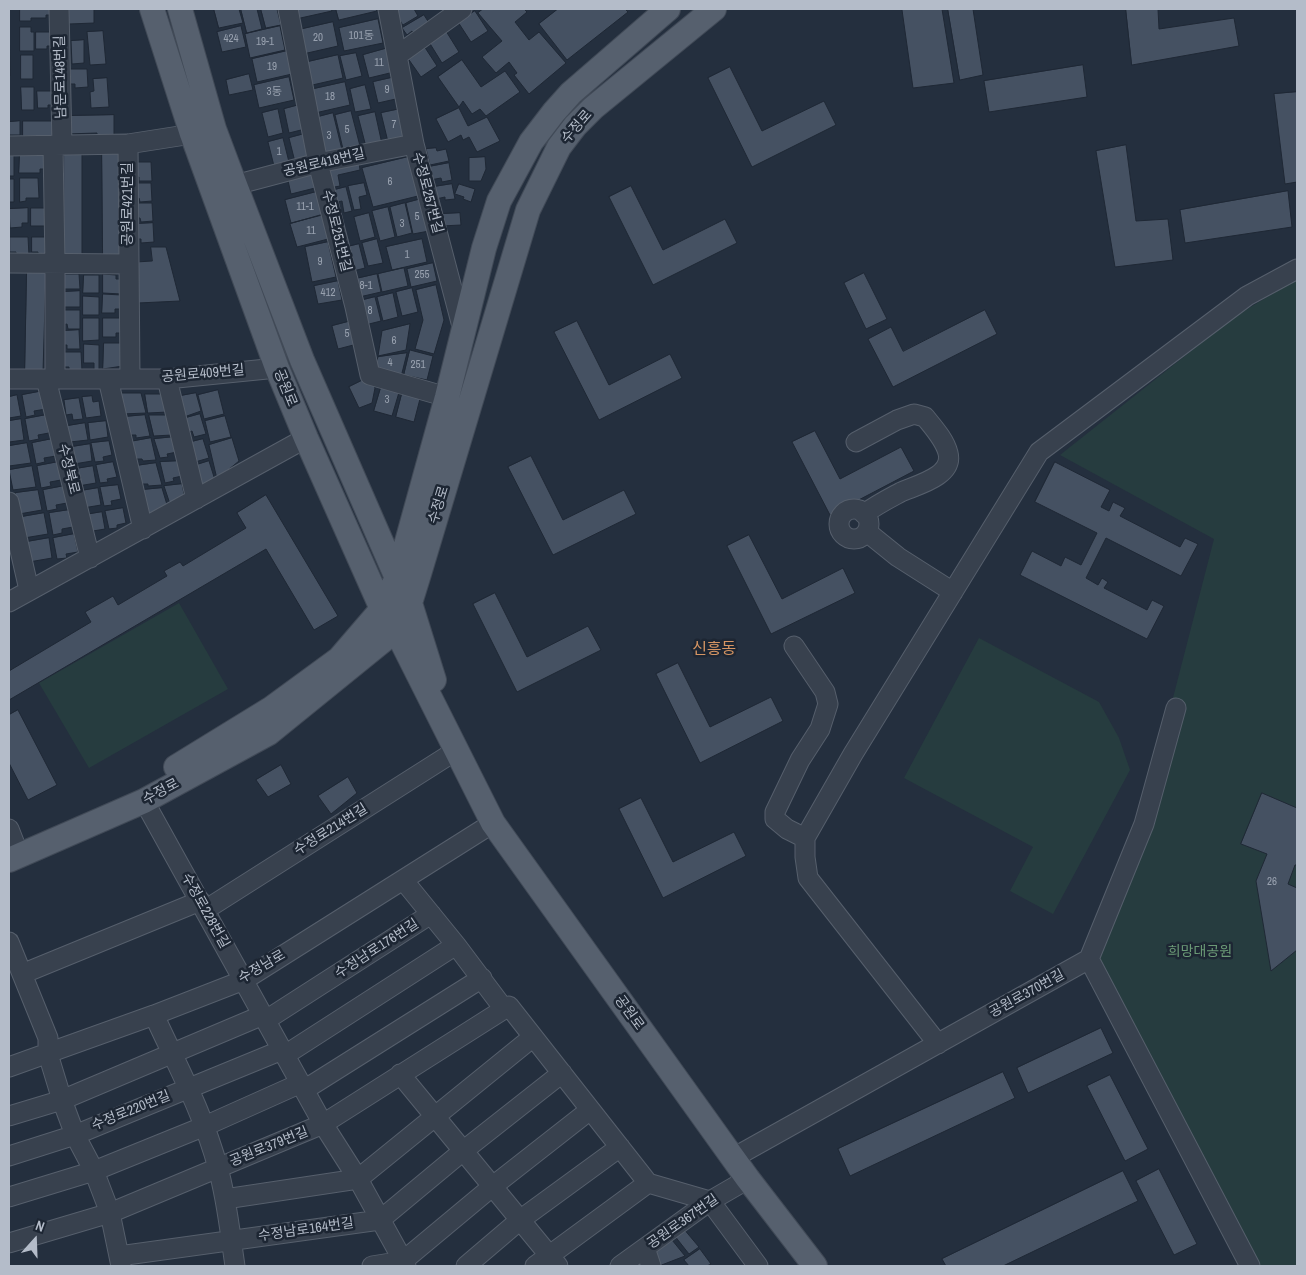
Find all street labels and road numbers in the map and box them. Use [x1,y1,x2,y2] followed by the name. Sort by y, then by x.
[52,35,70,119] street label: 남문로148번길
[558,107,596,147] street label: 수정로
[281,145,367,181] street label: 공원로418번길
[408,150,446,236] street label: 수정로257번길
[120,162,136,246] street label: 공원로421번길
[318,188,354,274] street label: 수정로251번길
[161,362,245,386] street label: 공원로409번길
[270,367,300,409] street label: 공원로
[54,442,82,496] street label: 수정북로
[425,484,453,526] street label: 수정로
[140,776,182,808] street label: 수정로
[291,801,371,859] street label: 수정로214번길
[177,870,233,952] street label: 수정로228번길
[332,916,422,982] street label: 수정남로176번길
[235,947,289,987] street label: 수정남로
[986,966,1068,1022] street label: 공원로370번길
[611,992,647,1034] street label: 공원로
[89,1088,173,1134] street label: 수정로220번길
[227,1124,311,1170] street label: 공원로379번길
[644,1191,722,1253] street label: 공원로367번길
[257,1215,355,1245] street label: 수정남로164번길

